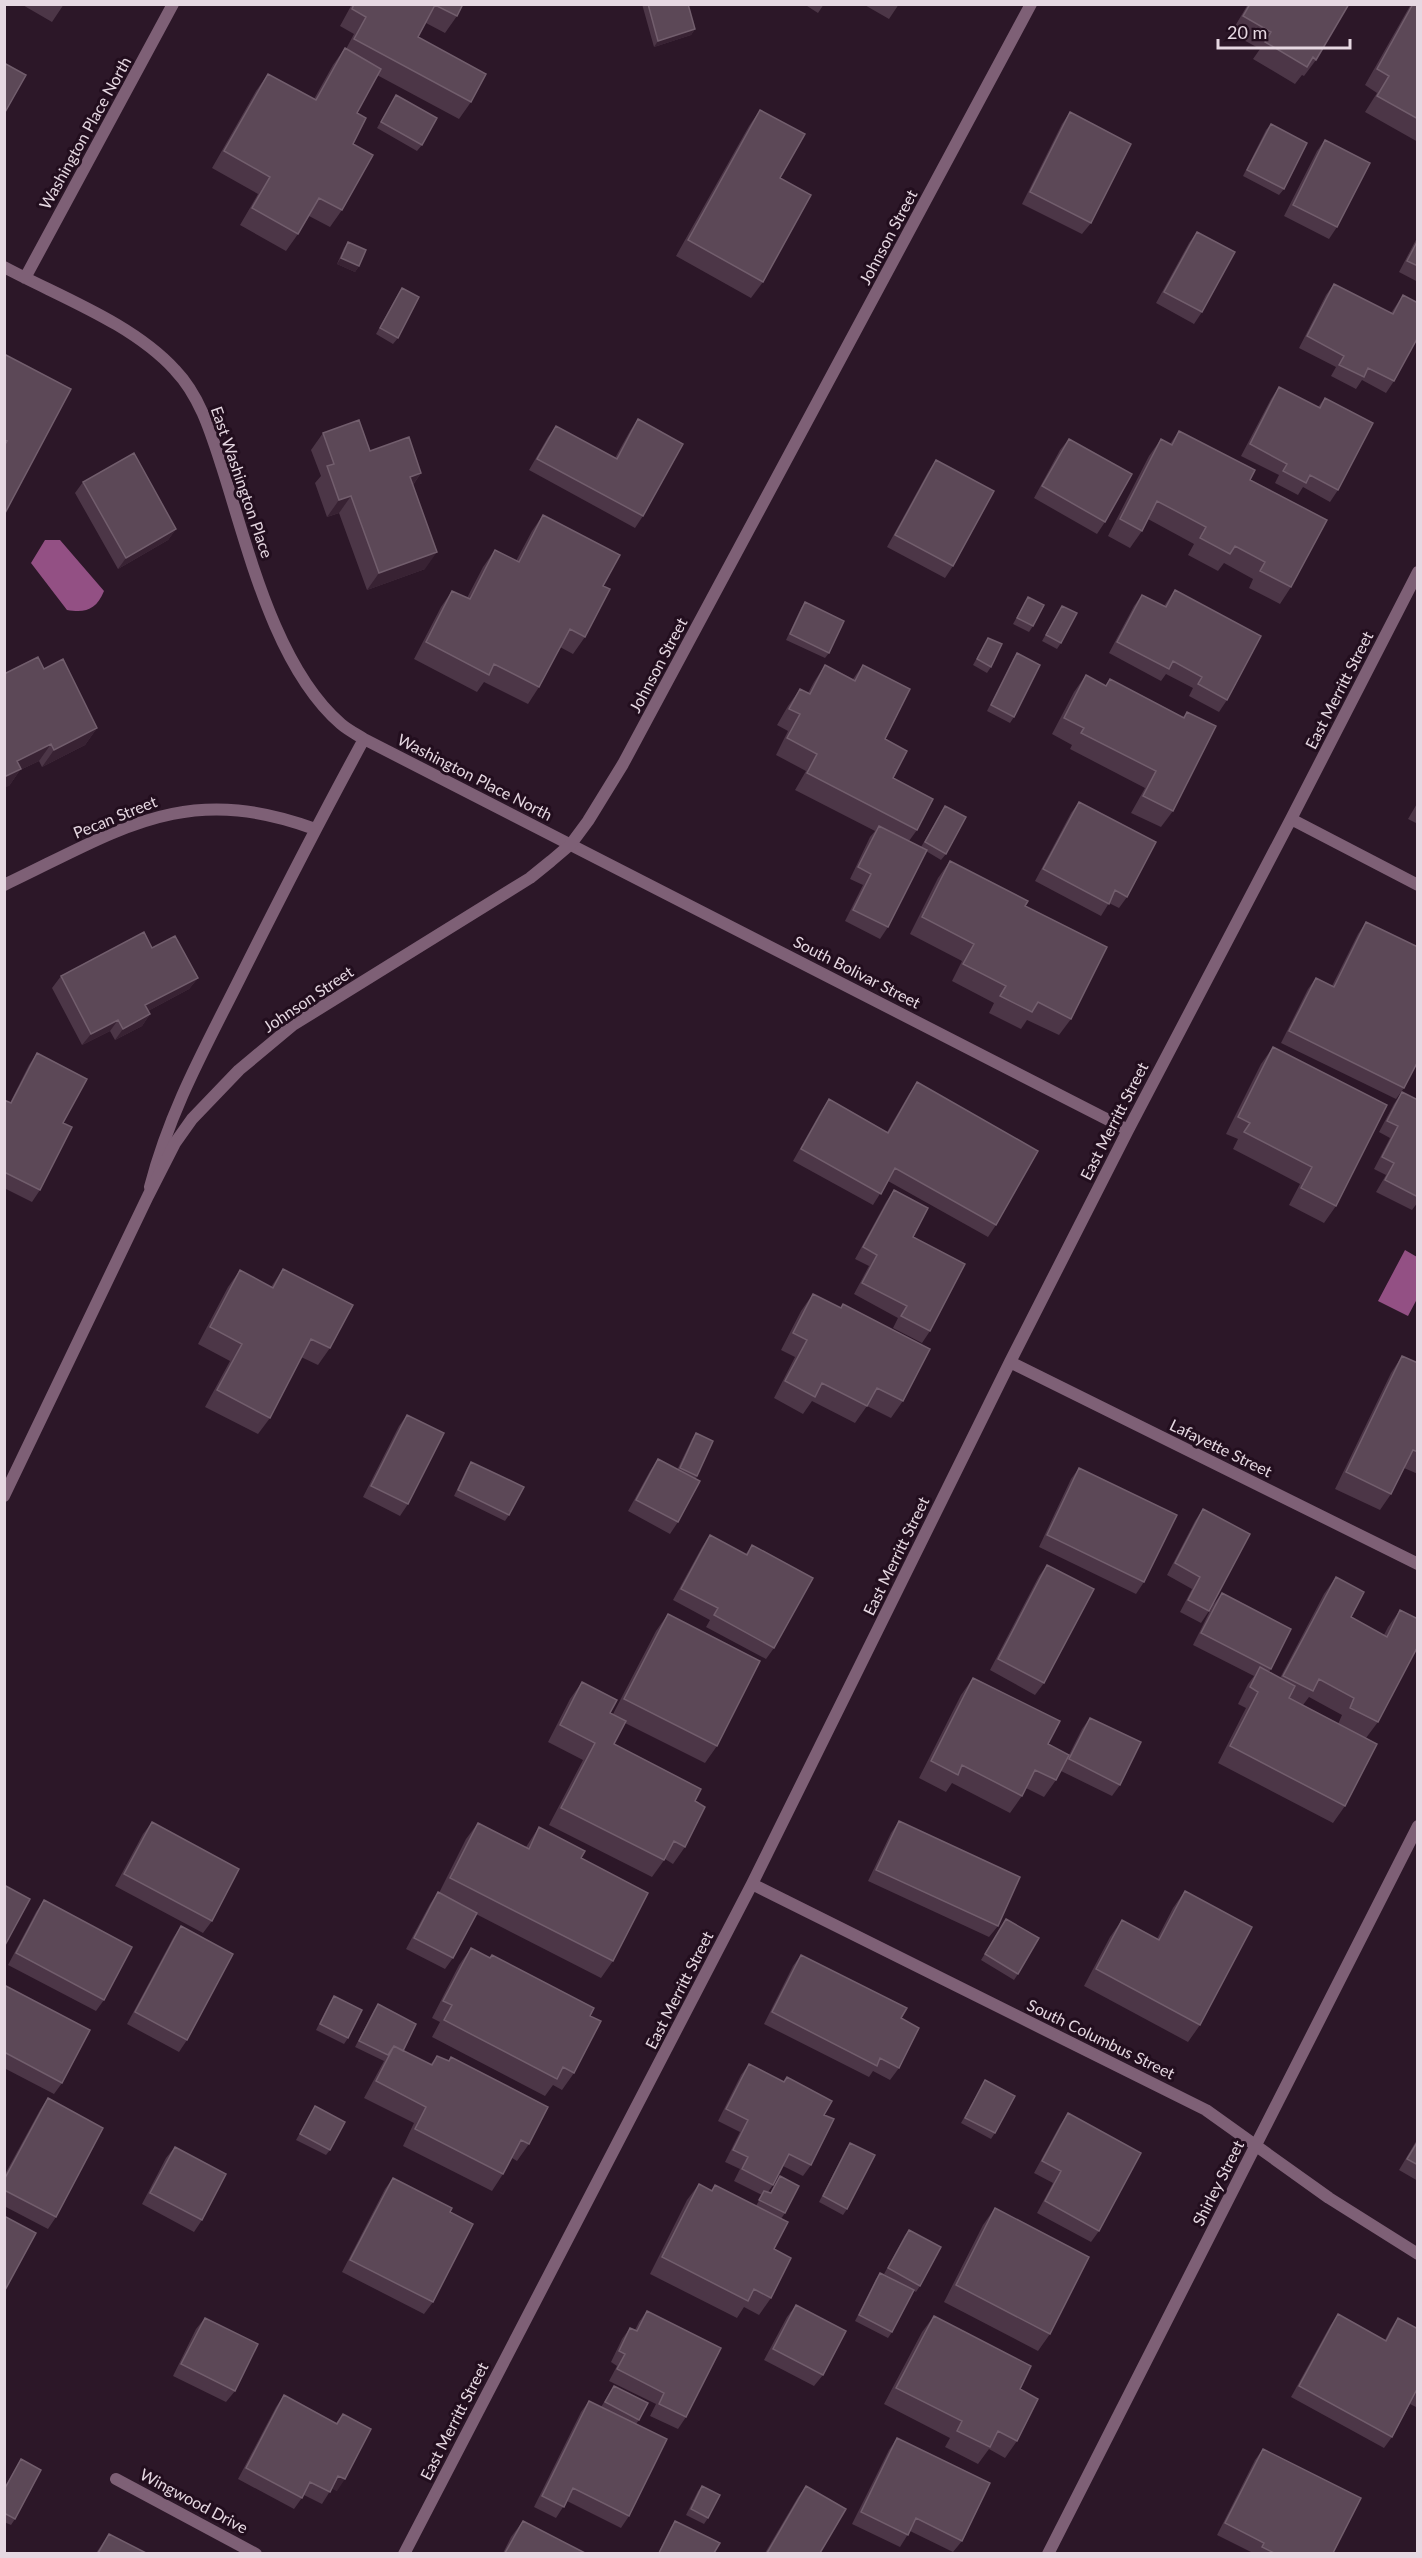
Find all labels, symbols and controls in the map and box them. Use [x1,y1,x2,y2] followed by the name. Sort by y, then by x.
[1218,12,1350,50] scale bar
[1227,21,1267,43] text: 20 m
[35,53,134,212] street label: Washington Place North
[855,186,921,287] street label: Johnson Street
[208,403,277,560] street label: East Washington Place
[625,614,691,715] street label: Johnson Street
[1301,628,1377,752] street label: East Merritt Street
[395,729,556,824] street label: Washington Place North
[70,791,160,842] street label: Pecan Street
[791,931,924,1012] street label: South Bolivar Street
[259,961,357,1036] street label: Johnson Street
[1076,1059,1152,1183] street label: East Merritt Street
[1167,1415,1276,1481] street label: Lafayette Street
[859,1493,933,1618] street label: East Merritt Street
[641,1928,717,2052] street label: East Merritt Street
[1024,1995,1178,2083] street label: South Columbus Street
[1188,2137,1247,2229] street label: Shirley Street
[416,2359,492,2483] street label: East Merritt Street
[137,2464,251,2537] street label: Wingwood Drive

